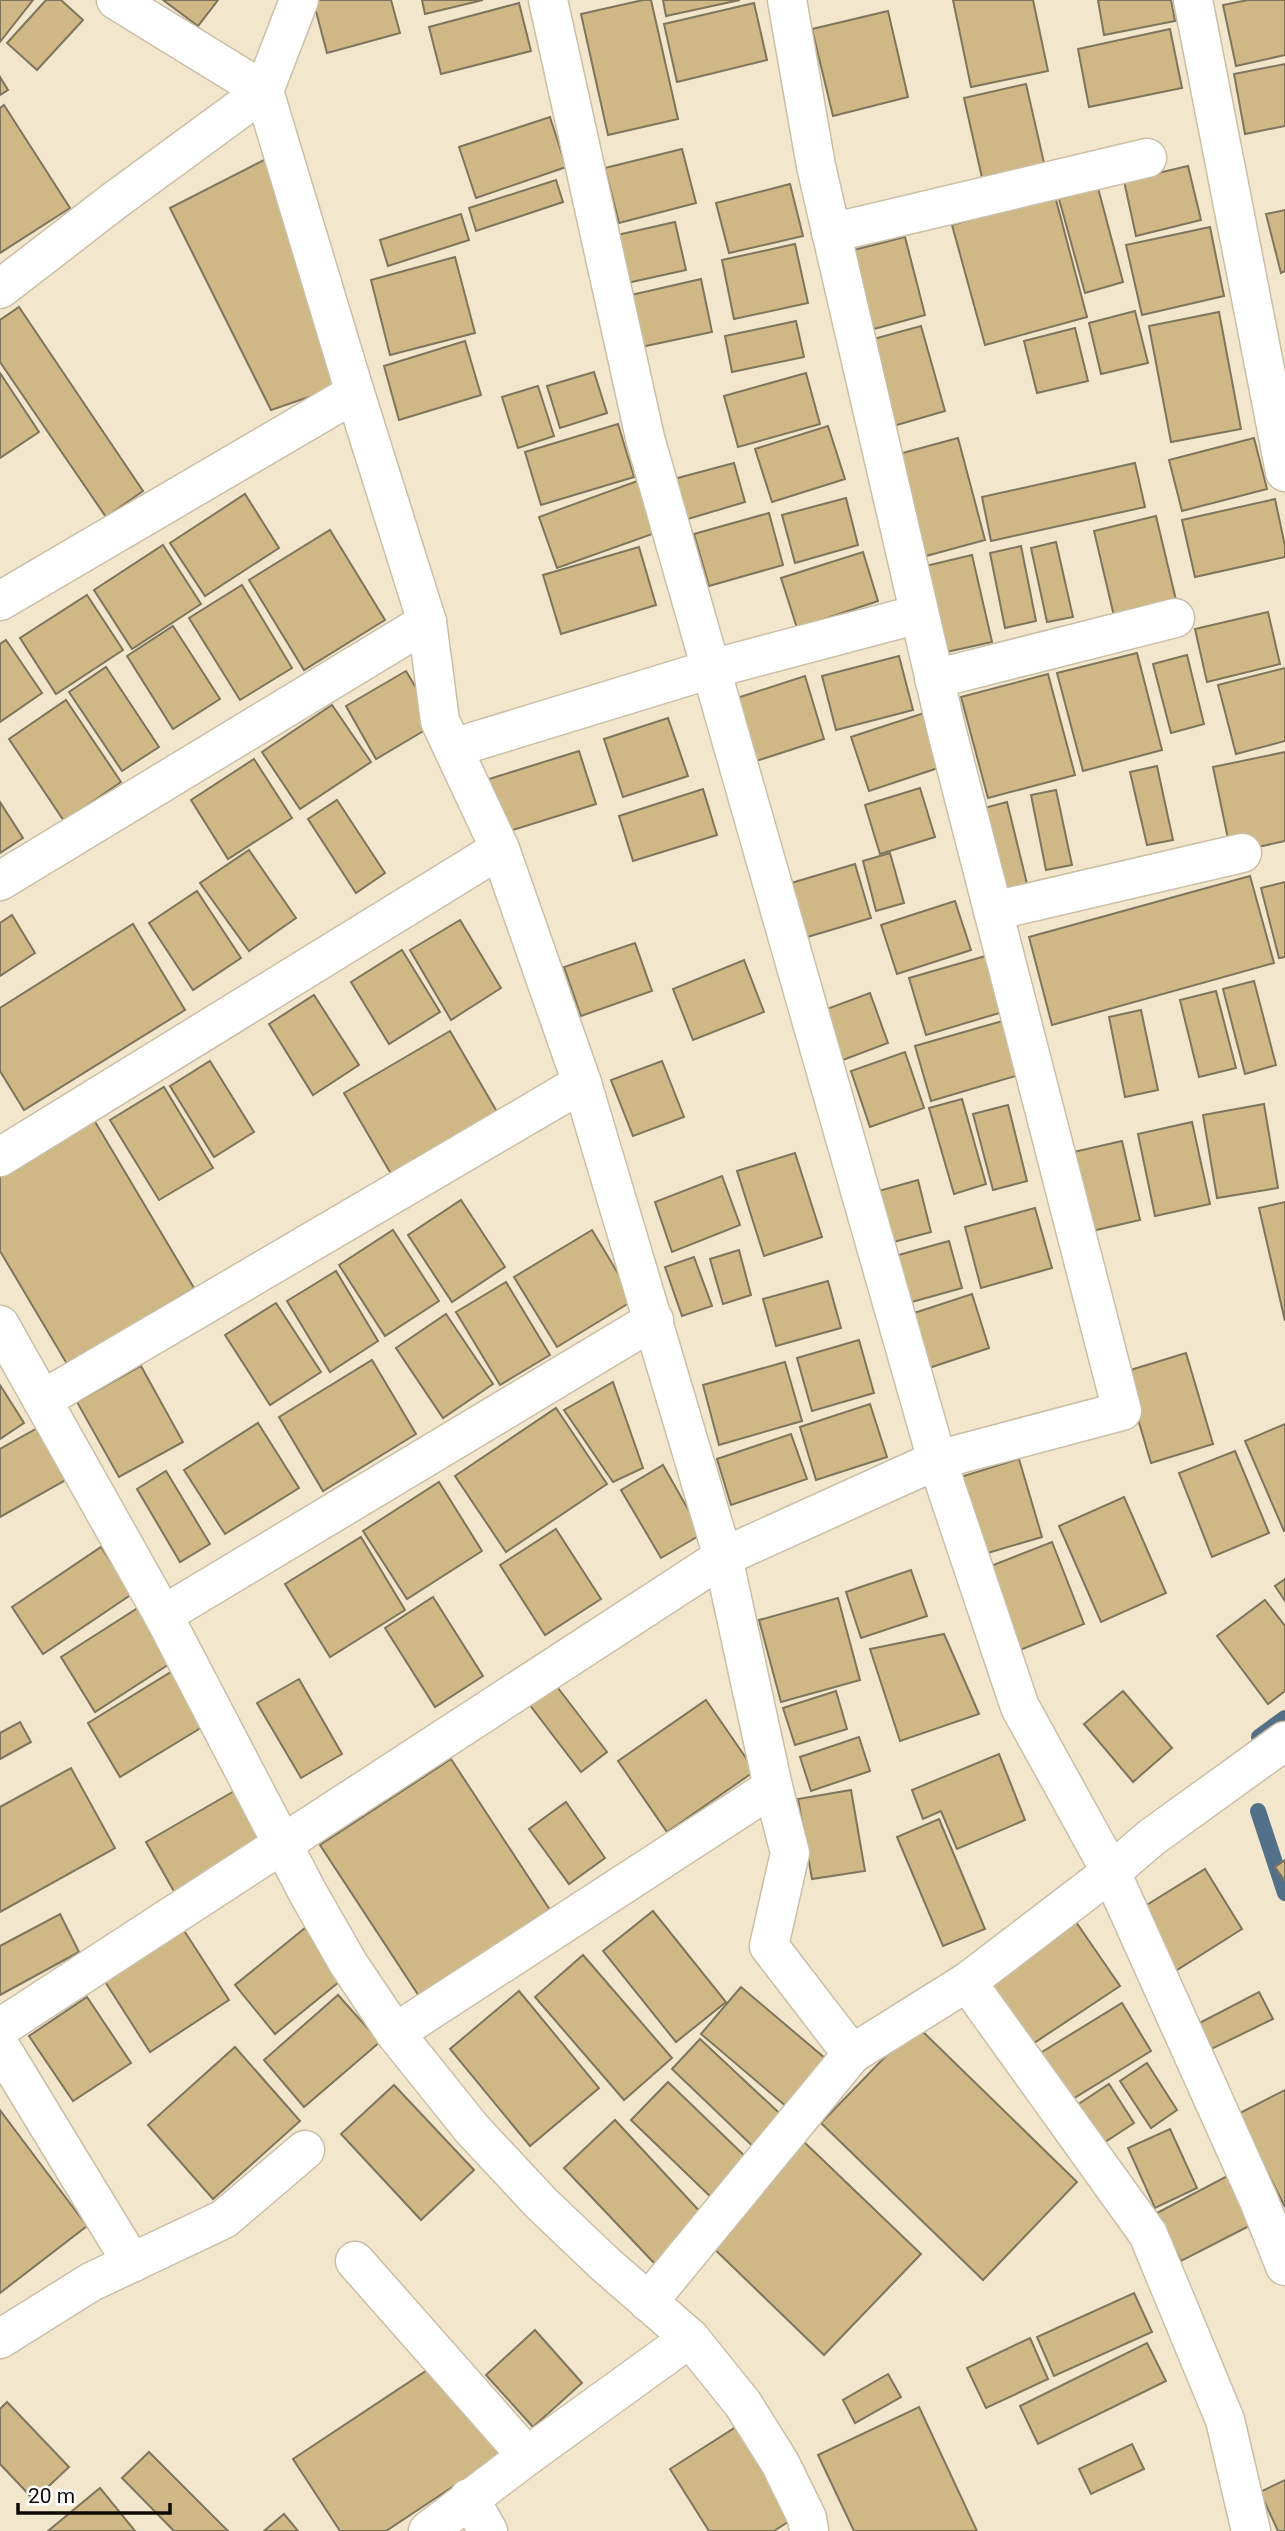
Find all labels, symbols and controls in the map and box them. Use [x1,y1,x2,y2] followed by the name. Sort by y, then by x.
[18,2472,170,2516] scale bar
[28,2484,75,2508] text: 20 m

